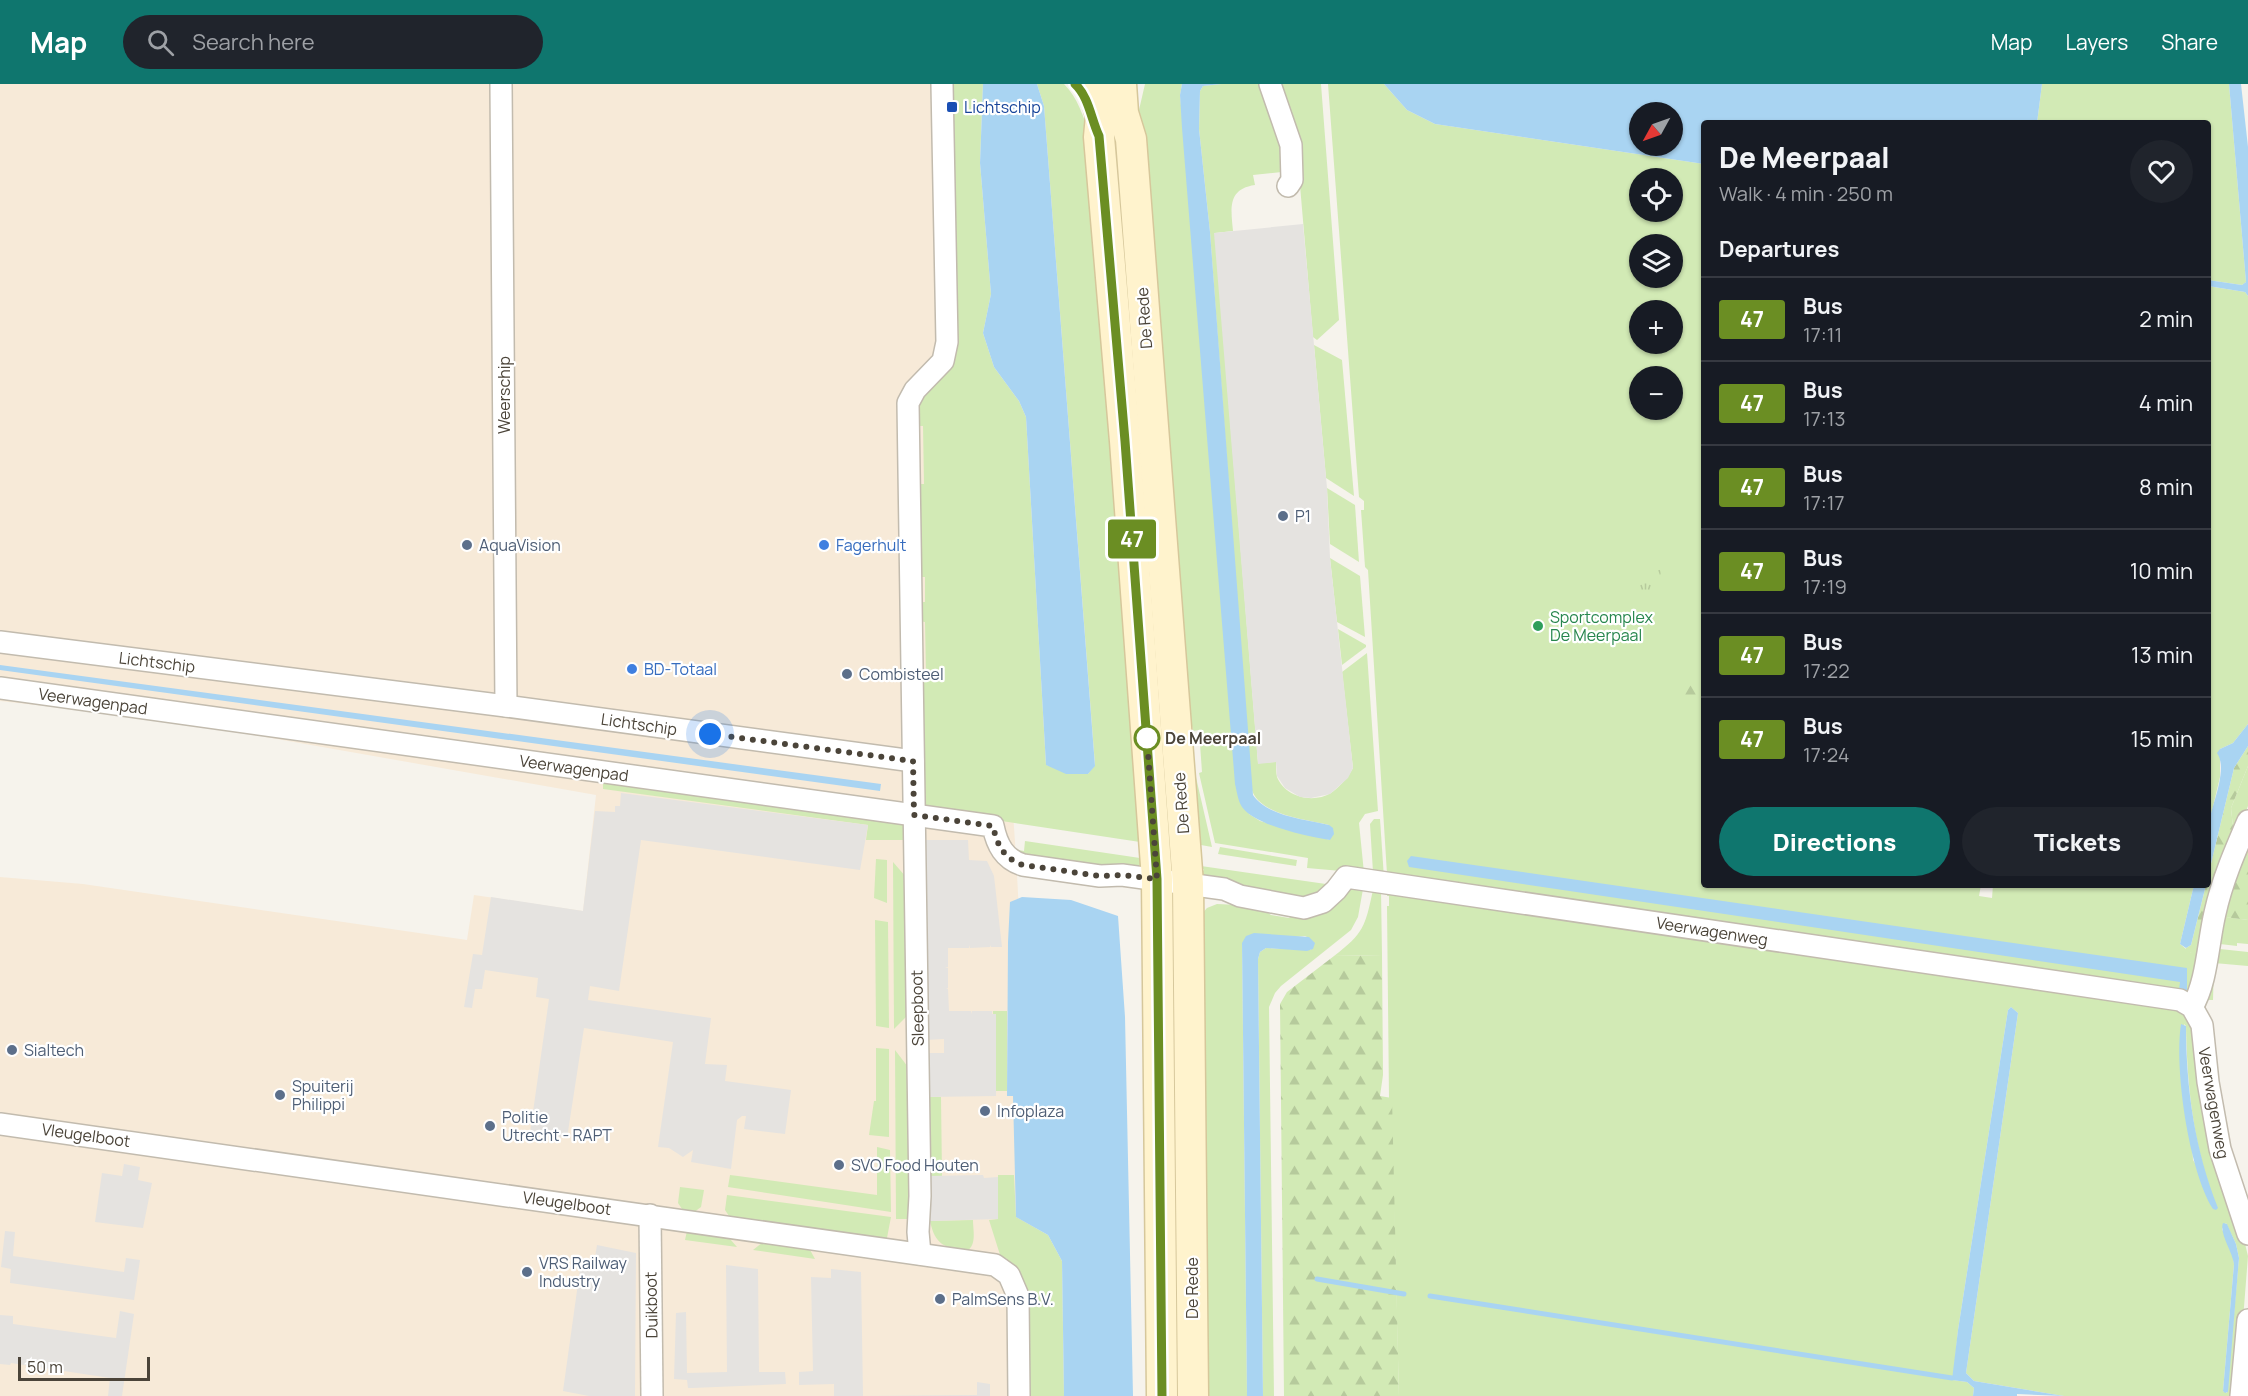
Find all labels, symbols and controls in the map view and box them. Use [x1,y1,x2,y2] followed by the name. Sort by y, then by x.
[123,15,543,69] search box
[30,23,87,61] text: Map
[144,26,177,59] icon: search
[192,27,315,57] text: Search here
[1991,28,2032,56] text: Map
[2065,28,2128,56] text: Layers
[2161,28,2218,56] text: Share
[964,96,1041,118] place label: Lichtschip
[945,100,959,114] marker: Lichtschip
[1629,102,1683,156] north arrow
[1629,102,1683,420] map controls
[1719,138,1890,176] text: De Meerpaal
[2130,140,2193,203] button: heart
[1629,168,1683,222] button: locate
[1719,180,1893,207] text: Walk · 4 min · 250 m
[1629,234,1683,288] button: layers
[1719,234,1839,264] text: Departures
[1131,287,1157,349] street label: De Rede
[1803,291,1843,321] text: Bus
[1629,300,1683,354] button: +
[2139,304,2193,334] text: 2 min
[1740,305,1764,333] text: 47
[1803,321,1842,348] text: 17:11
[493,356,515,434] street label: Weerschip
[1629,366,1683,420] button: −
[1803,375,1843,405] text: Bus
[2139,388,2193,418] text: 4 min
[1740,389,1764,417] text: 47
[1803,405,1846,432] text: 17:13
[1803,459,1843,489] text: Bus
[2139,472,2193,502] text: 8 min
[1740,473,1764,501] text: 47
[1803,489,1845,516] text: 17:17
[1295,505,1311,527] place label: P1
[1276,509,1290,523] marker: P1
[1105,520,1159,558] line badge: 47
[1120,525,1144,553] text: 47
[479,534,561,556] place label: AquaVision
[836,534,906,556] place label: Fagerhult
[460,538,474,552] marker: AquaVision
[817,538,831,552] marker: Fagerhult
[1803,543,1843,573] text: Bus
[2130,556,2193,586] text: 10 min
[1740,557,1764,585] text: 47
[1803,573,1847,600] text: 17:19
[1550,606,1654,646] place label: Sportcomplex De Meerpaal
[1531,619,1545,633] marker: Sportcomplex De Meerpaal
[1803,627,1843,657] text: Bus
[2131,640,2193,670] text: 13 min
[1740,641,1764,669] text: 47
[118,646,196,678] street label: Lichtschip
[1803,657,1850,684] text: 17:22
[644,658,717,680] place label: BD-Totaal
[625,662,639,676] marker: BD-Totaal
[859,663,944,685] place label: Combisteel
[840,667,854,681] marker: Combisteel
[37,682,149,720] street label: Veerwagenpad
[600,708,678,740] street label: Lichtschip
[1803,711,1843,741] text: Bus
[695,719,725,749] your location
[2130,724,2193,754] text: 15 min
[1134,725,1160,751] marker: De Meerpaal
[1740,725,1764,753] text: 47
[1165,727,1261,749] place label: De Meerpaal
[1803,741,1850,768] text: 17:24
[518,749,630,787] street label: Veerwagenpad
[1168,772,1194,834] street label: De Rede
[1719,807,1950,876] button: Directions
[1962,807,2193,876] button: Tickets
[1655,911,1769,951] street label: Veerwagenweg
[905,970,929,1046] street label: Sleepboot
[24,1039,84,1061] place label: Sialtech
[5,1043,19,1057] marker: Sialtech
[2193,1046,2235,1160] street label: Veerwagenweg
[292,1075,354,1115] place label: Spuiterij Philippi
[273,1088,287,1102] marker: Spuiterij Philippi
[997,1100,1064,1122] place label: Infoplaza
[978,1104,992,1118] marker: Infoplaza
[502,1106,612,1146] place label: Politie Utrecht - RAPT
[40,1118,132,1152] street label: Vleugelboot
[483,1119,497,1133] marker: Politie Utrecht - RAPT
[851,1154,979,1176] place label: SVO Food Houten
[832,1158,846,1172] marker: SVO Food Houten
[521,1186,613,1220] street label: Vleugelboot
[539,1252,627,1292] place label: VRS Railway Industry
[1181,1257,1203,1319] street label: De Rede
[520,1265,534,1279] marker: VRS Railway Industry
[639,1271,663,1339] street label: Duikboot
[952,1288,1054,1310] place label: PalmSens B.V.
[933,1292,947,1306] marker: PalmSens B.V.
[18,1354,150,1382] scale bar
[27,1356,63,1378] text: 50 m

